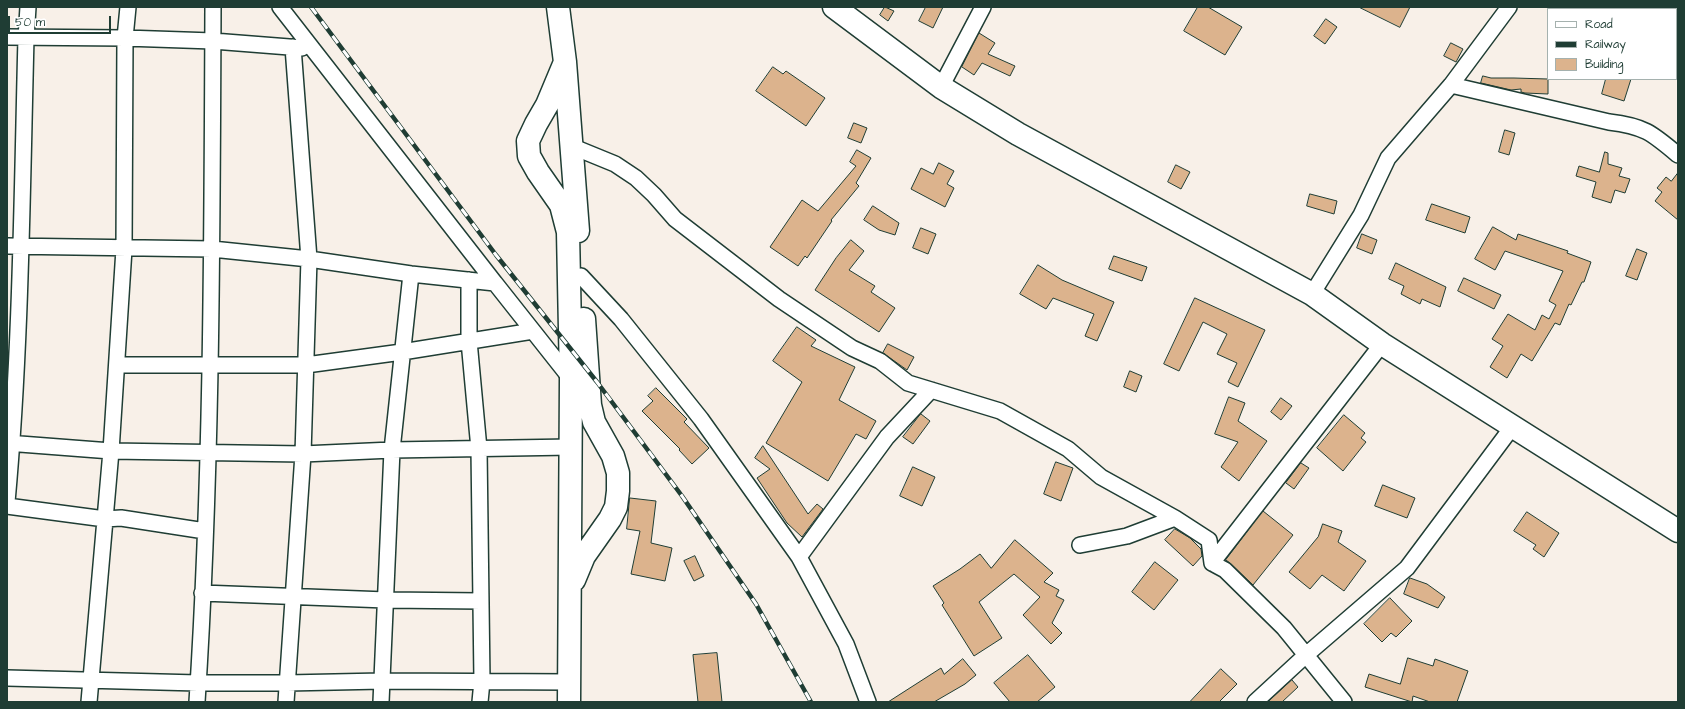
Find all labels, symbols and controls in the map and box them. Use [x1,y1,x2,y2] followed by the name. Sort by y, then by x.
[10,8,113,34] scale bar
[1547,8,1677,80] legend
[15,14,45,31] text: 50 m
[1585,16,1613,33] text: Road
[1585,36,1626,53] text: Railway
[1585,56,1623,73] text: Building

